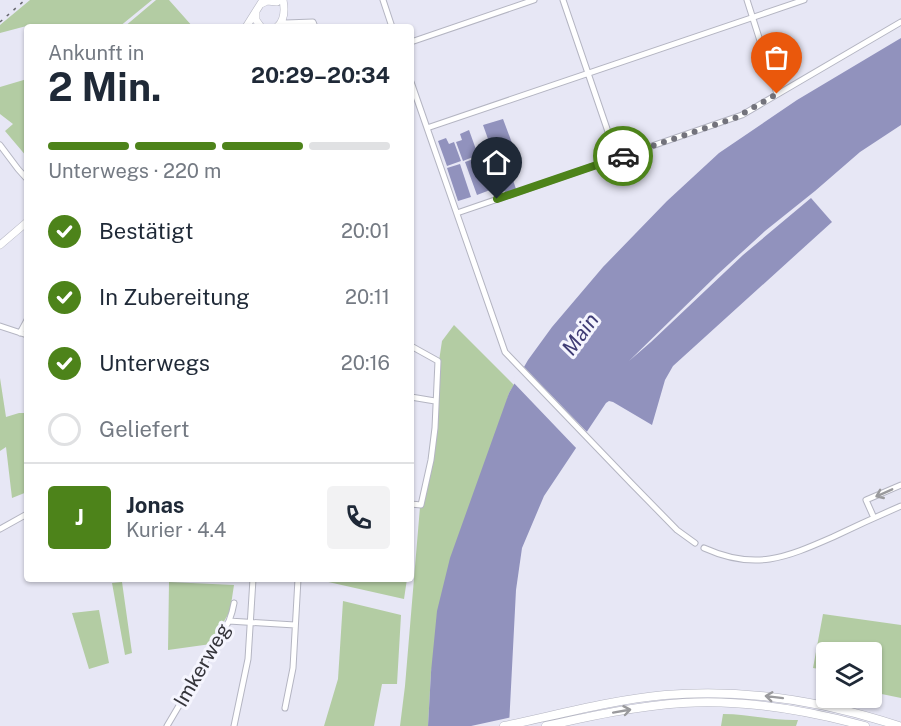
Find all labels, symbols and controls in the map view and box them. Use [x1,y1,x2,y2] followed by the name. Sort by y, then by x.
[751,32,802,94] pin
[48,41,144,65] text: Ankunft in
[760,41,793,74] icon: bag
[251,62,390,88] text: 20:29–20:34
[48,64,162,110] text: 2 Min.
[593,126,653,186] courier
[471,137,522,199] pin
[607,140,640,173] icon: car
[480,146,513,179] icon: home
[48,159,221,183] text: Unterwegs · 220 m
[48,215,81,248] icon: check
[99,218,194,244] text: Bestätigt
[341,219,390,243] text: 20:01
[48,281,81,314] icon: check
[99,284,250,310] text: In Zubereitung
[345,285,390,309] text: 20:11
[556,308,604,360] water label: Main
[48,347,81,380] icon: check
[99,350,210,376] text: Unterwegs
[341,351,390,375] text: 20:16
[99,416,189,442] text: Geliefert
[327,486,390,549] button: phone
[875,487,893,499] one-way arrow
[126,492,184,518] text: Jonas
[75,504,84,530] text: J
[126,518,226,542] text: Kurier · 4.4
[169,619,235,711] street label: Imkerweg
[816,642,882,708] map controls
[816,642,882,708] button: layers
[765,691,785,702] one-way arrow
[612,705,632,716] one-way arrow

